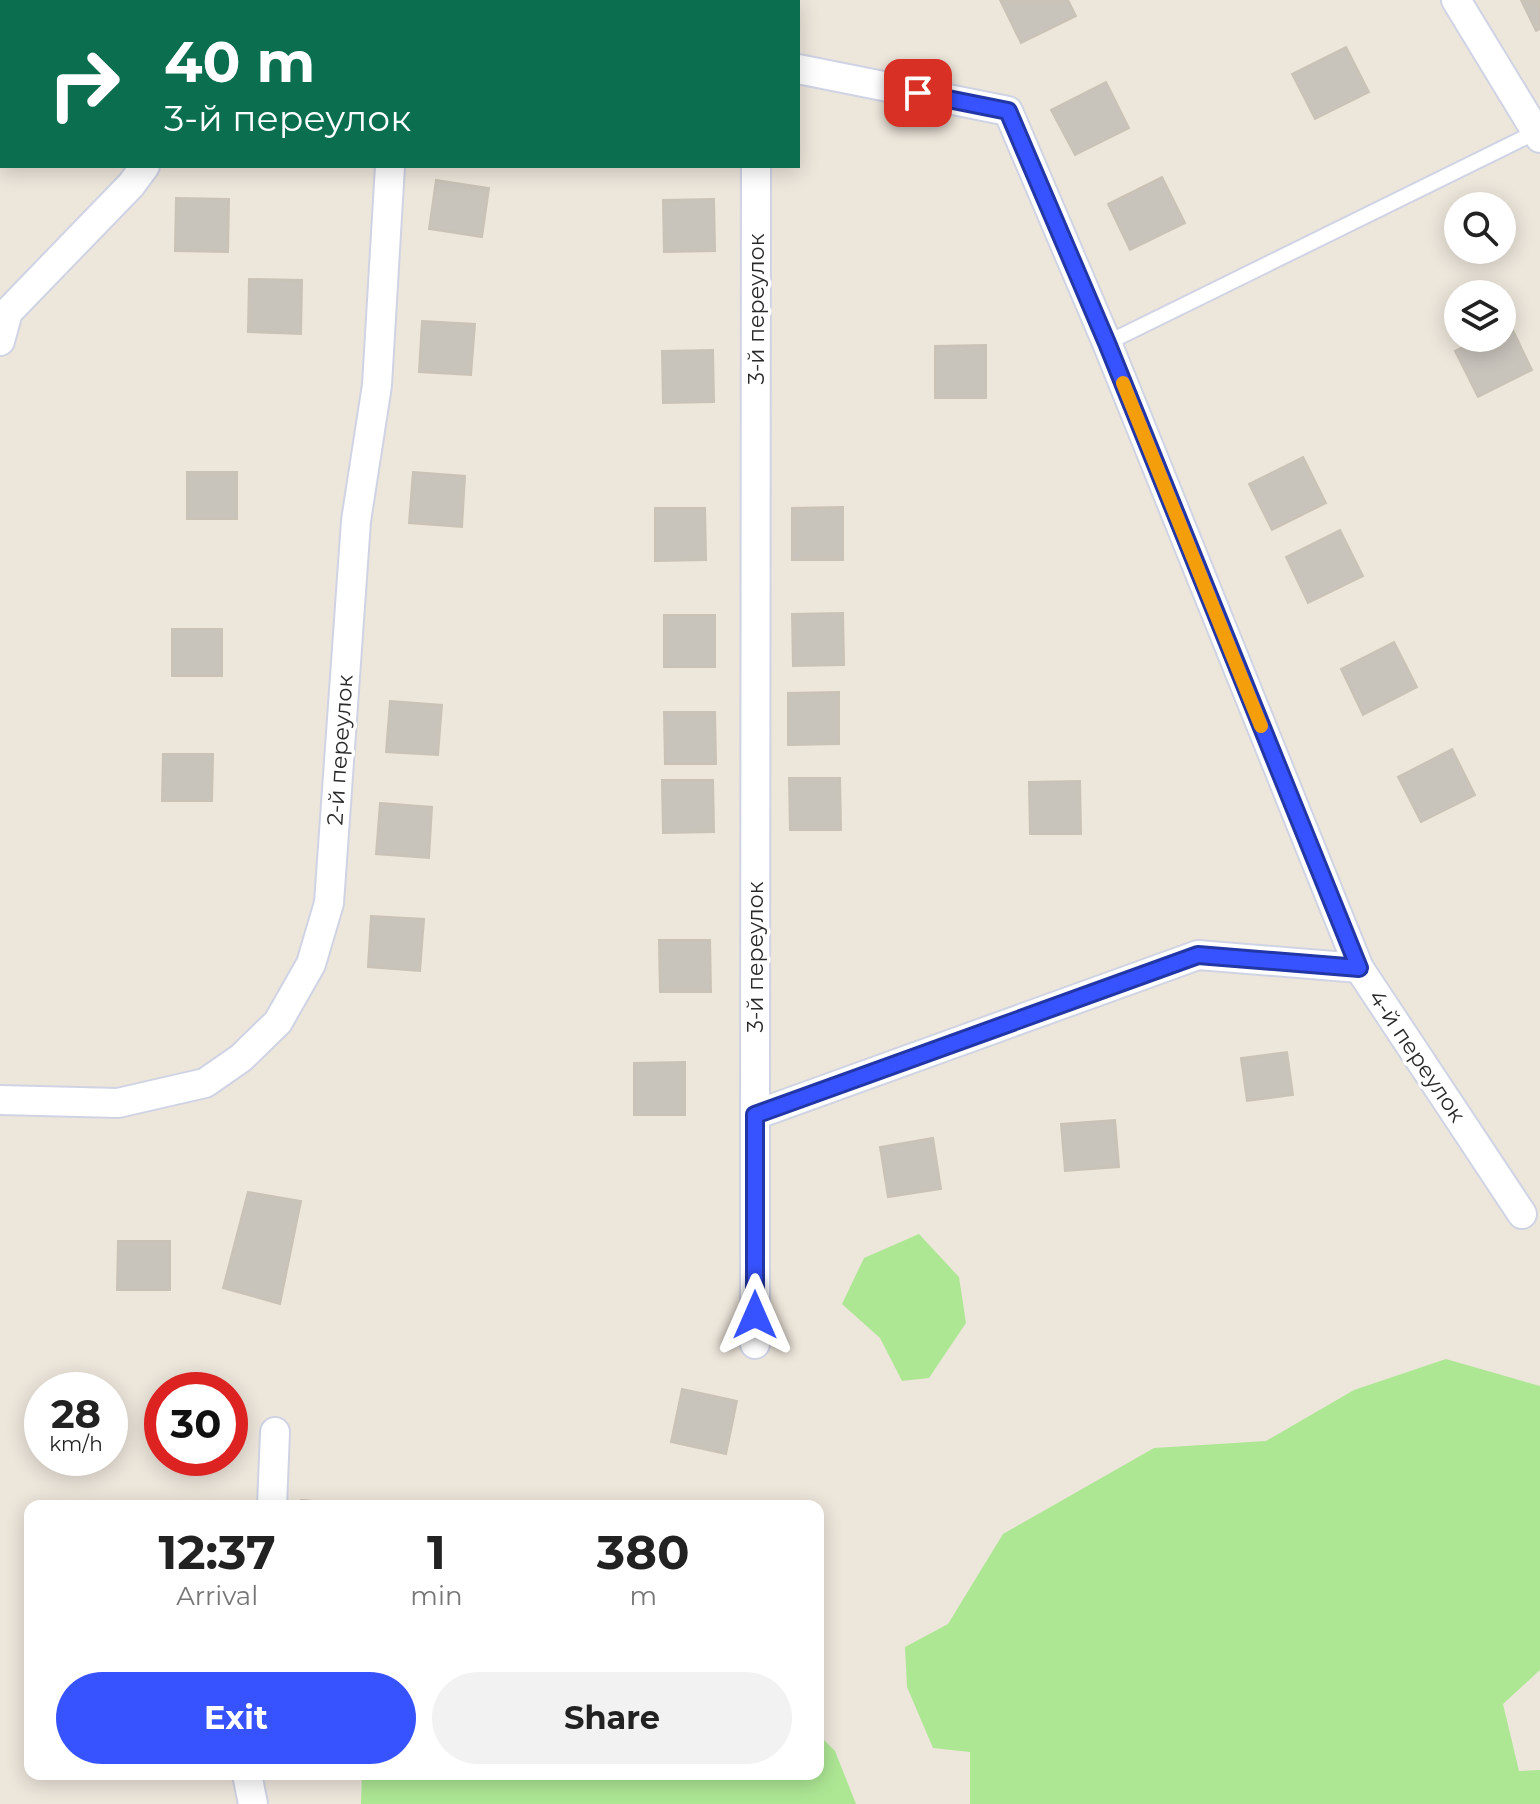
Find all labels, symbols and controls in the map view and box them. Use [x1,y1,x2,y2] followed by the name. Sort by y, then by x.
[164,28,315,96] text: 40 m
[32,32,136,136] icon: right
[884,59,952,127] pin
[896,71,940,115] icon: arrive
[164,96,411,140] text: 3-й переулок
[1444,192,1516,352] map controls
[1444,192,1516,264] button: search
[743,233,770,385] street label: 3-й переулок
[1444,280,1516,352] button: layers
[321,674,359,826] street label: 2-й переулок
[742,881,769,1033] street label: 3-й переулок
[1363,985,1471,1127] street label: 4-й переулок
[713,1273,797,1357] position arrow
[144,1372,248,1476] speed limit sign: 30
[51,1389,101,1438] text: 28
[49,1432,103,1456] text: km/h
[158,1523,276,1581] text: 12:37
[427,1523,446,1581] text: 1
[597,1523,690,1581] text: 380
[176,1580,258,1612] text: Arrival
[410,1580,462,1612] text: min
[629,1580,657,1612] text: m
[56,1672,416,1764] button: Exit
[432,1672,792,1764] button: Share

